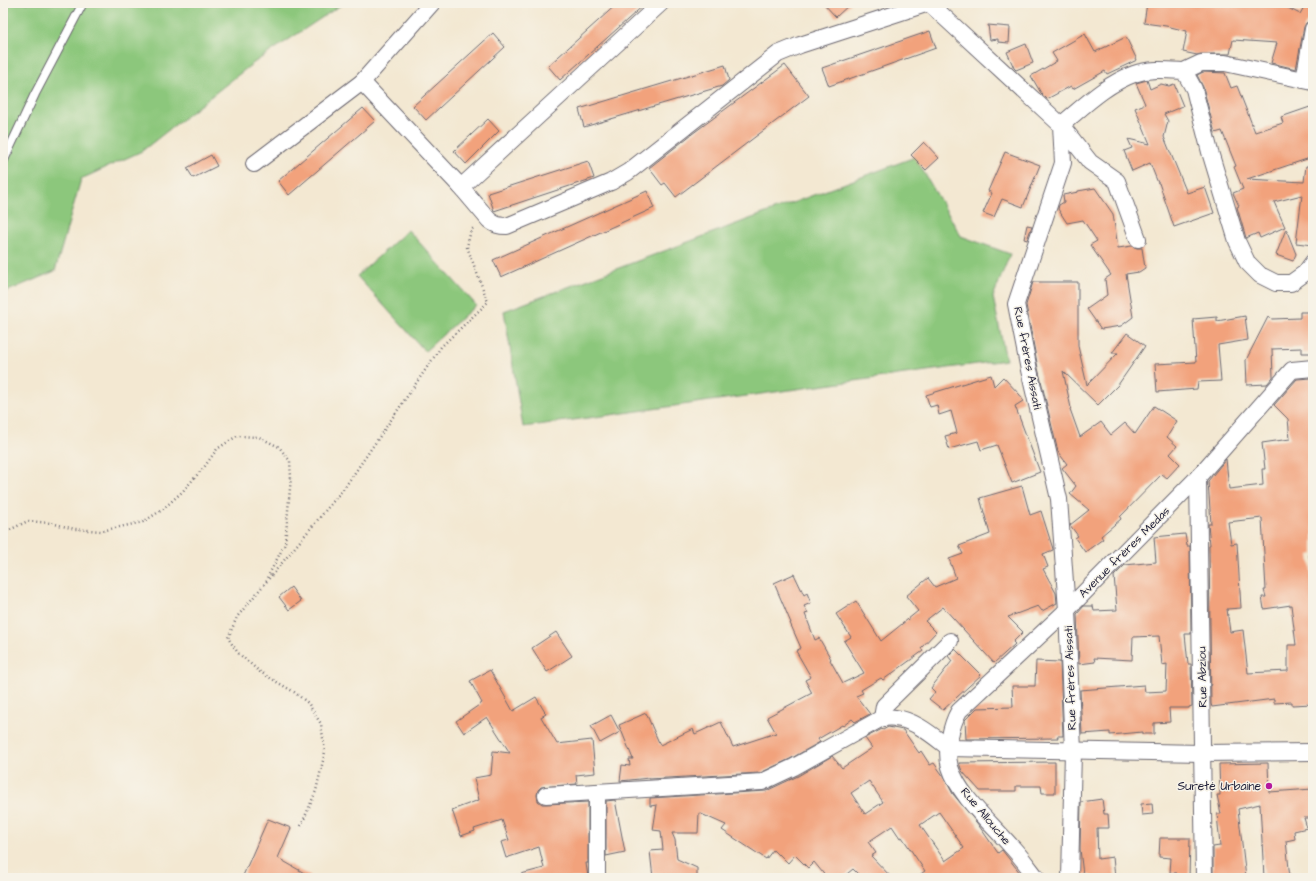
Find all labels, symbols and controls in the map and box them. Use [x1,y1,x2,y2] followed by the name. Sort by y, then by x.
[1009,305,1046,411] street label: Rue frères Aissati
[1075,503,1174,602] street label: Avenue frères Medas
[1060,625,1081,730] street label: Rue frères Aissati
[1193,646,1212,708] street label: Rue Abziou
[1177,778,1262,795] place label: Sureté Urbaine
[1264,781,1274,791] marker: Sureté Urbaine
[957,784,1015,849] street label: Rue Allouche

